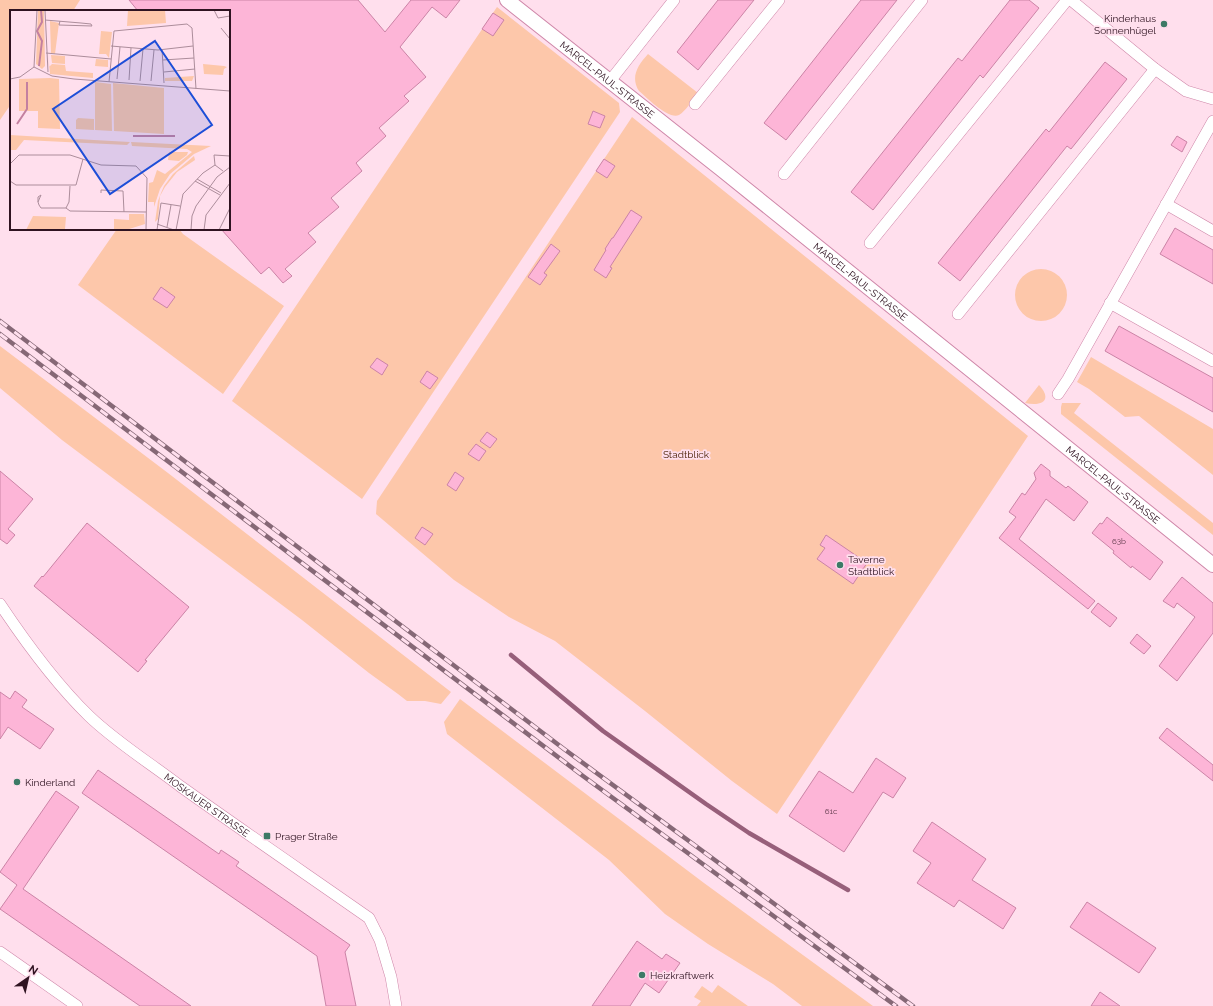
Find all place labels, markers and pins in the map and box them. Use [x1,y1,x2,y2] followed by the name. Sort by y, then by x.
[1094,13,1156,36] place label: Kinderhaus Sonnenhügel
[1159,19,1169,29] marker: Kinderhaus Sonnenhügel
[848,554,895,577] place label: Taverne Stadtblick
[835,560,845,570] marker: Taverne Stadtblick
[12,777,22,787] marker: Kinderland
[25,777,75,788] place label: Kinderland
[262,831,272,841] marker: Prager Straße
[275,831,338,842] place label: Prager Straße
[637,970,647,980] marker: Heizkraftwerk
[650,970,714,981] place label: Heizkraftwerk

